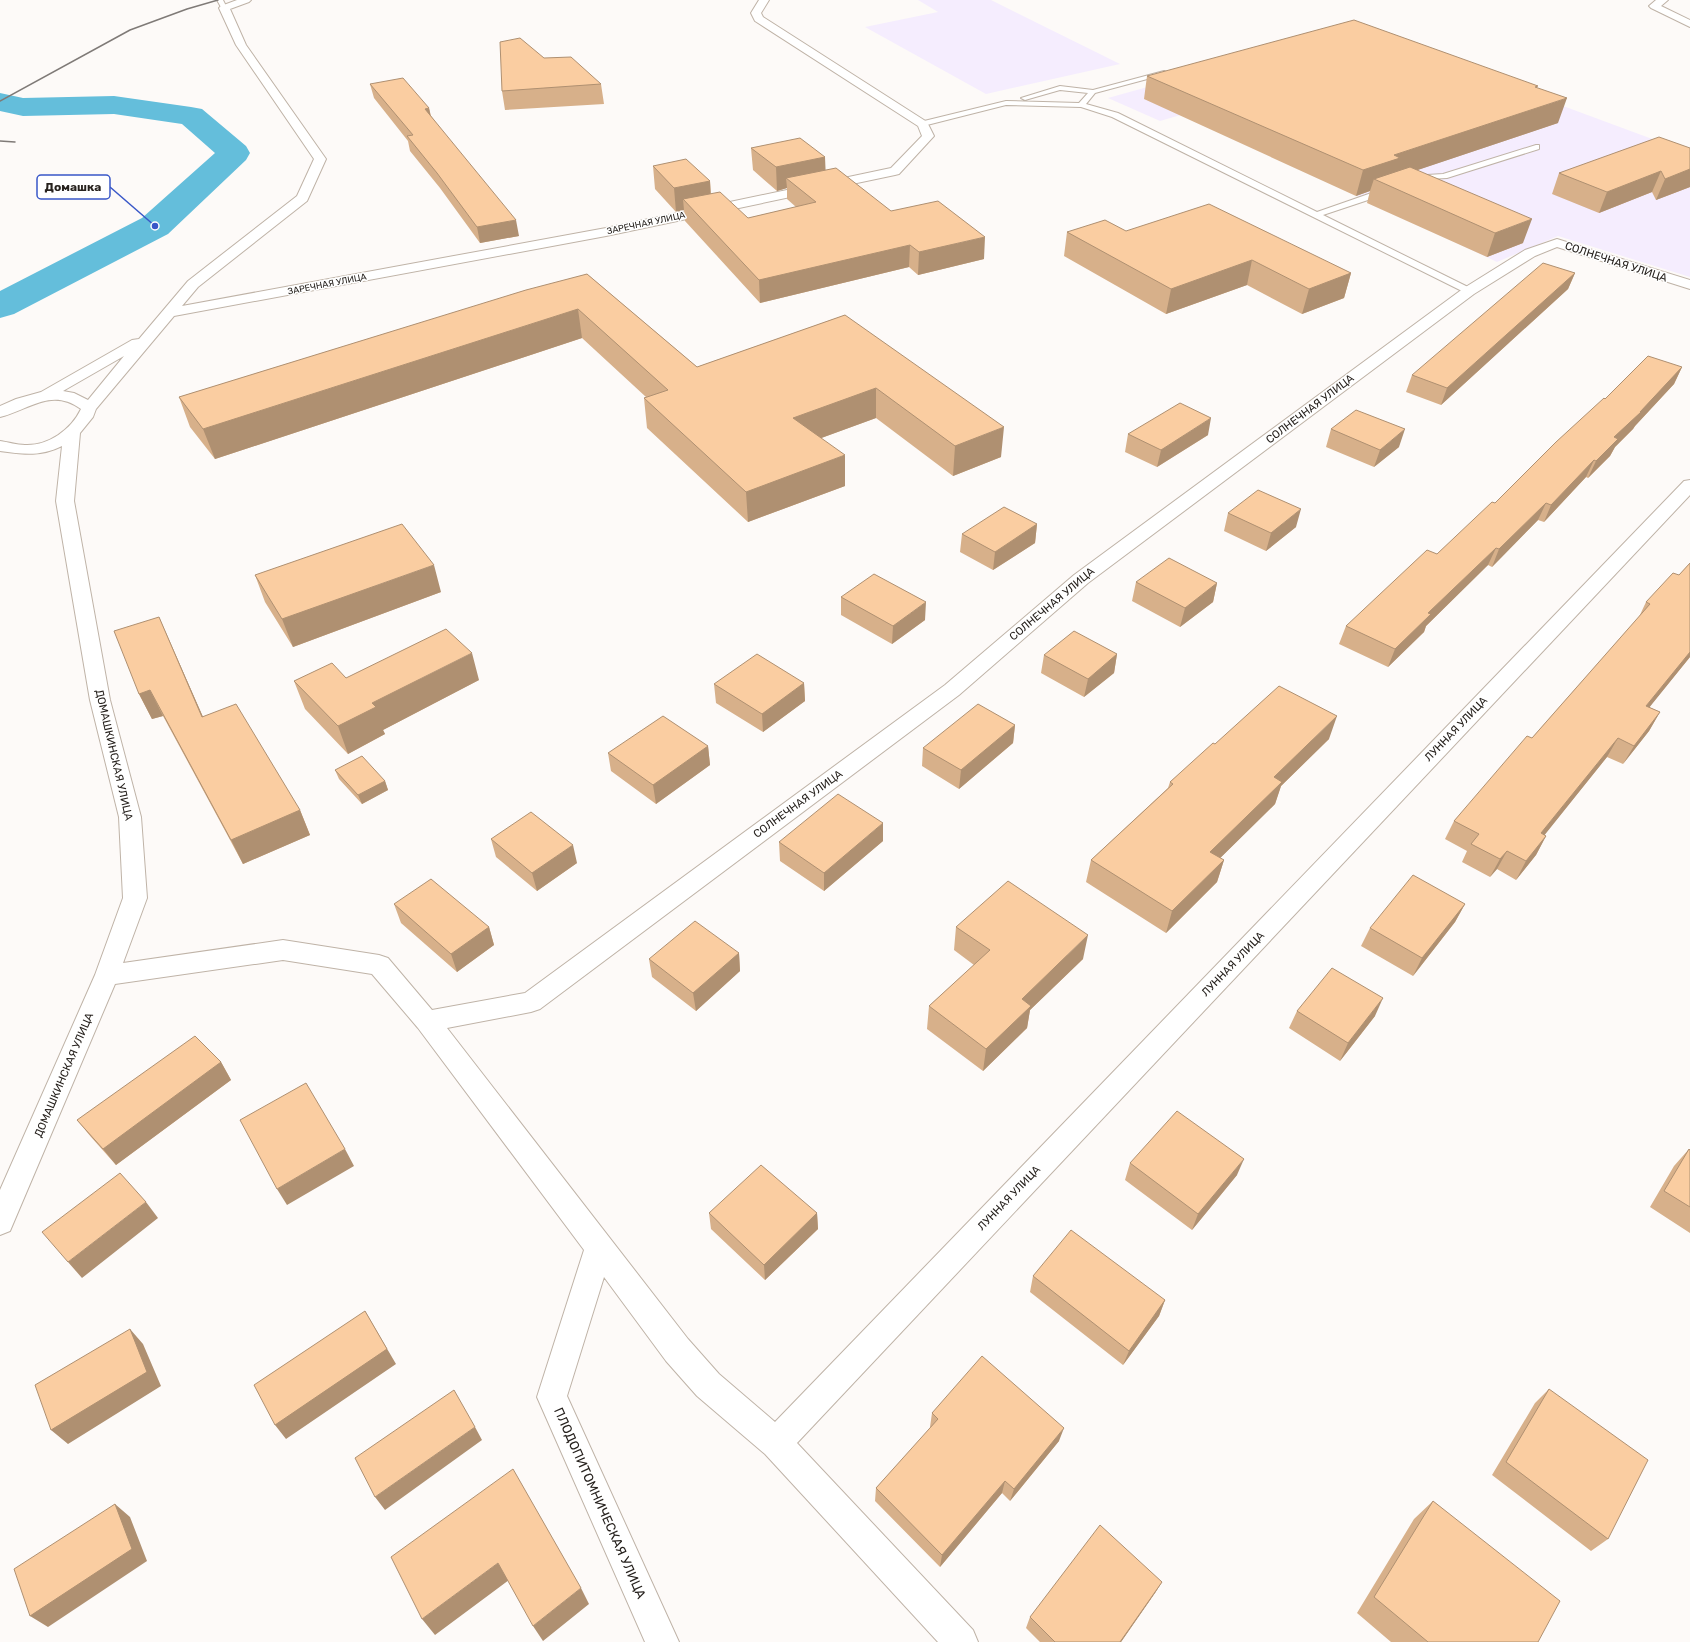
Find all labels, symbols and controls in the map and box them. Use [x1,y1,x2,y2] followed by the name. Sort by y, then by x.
[37,175,110,199] callout: Домашка
[45,180,101,194] text: Домашка
[606,210,686,236] street label: ЗАРЕЧНАЯ УЛИЦА
[1563,239,1669,285] street label: СОЛНЕЧНАЯ УЛИЦА
[287,271,367,297] street label: ЗАРЕЧНАЯ УЛИЦА
[1263,371,1357,446] street label: СОЛНЕЧНАЯ УЛИЦА
[1007,564,1098,643] street label: СОЛНЕЧНАЯ УЛИЦА
[93,688,136,822] street label: ДОМАШКИНСКАЯ УЛИЦА
[1422,694,1491,764] street label: ЛУННАЯ УЛИЦА
[751,767,846,841] street label: СОЛНЕЧНАЯ УЛИЦА
[1199,929,1268,999] street label: ЛУННАЯ УЛИЦА
[32,1010,96,1139] street label: ДОМАШКИНСКАЯ УЛИЦА
[975,1163,1044,1233] street label: ЛУННАЯ УЛИЦА
[551,1405,649,1601] street label: ПЛОДОПИТОМНИЧЕСКАЯ УЛИЦА

